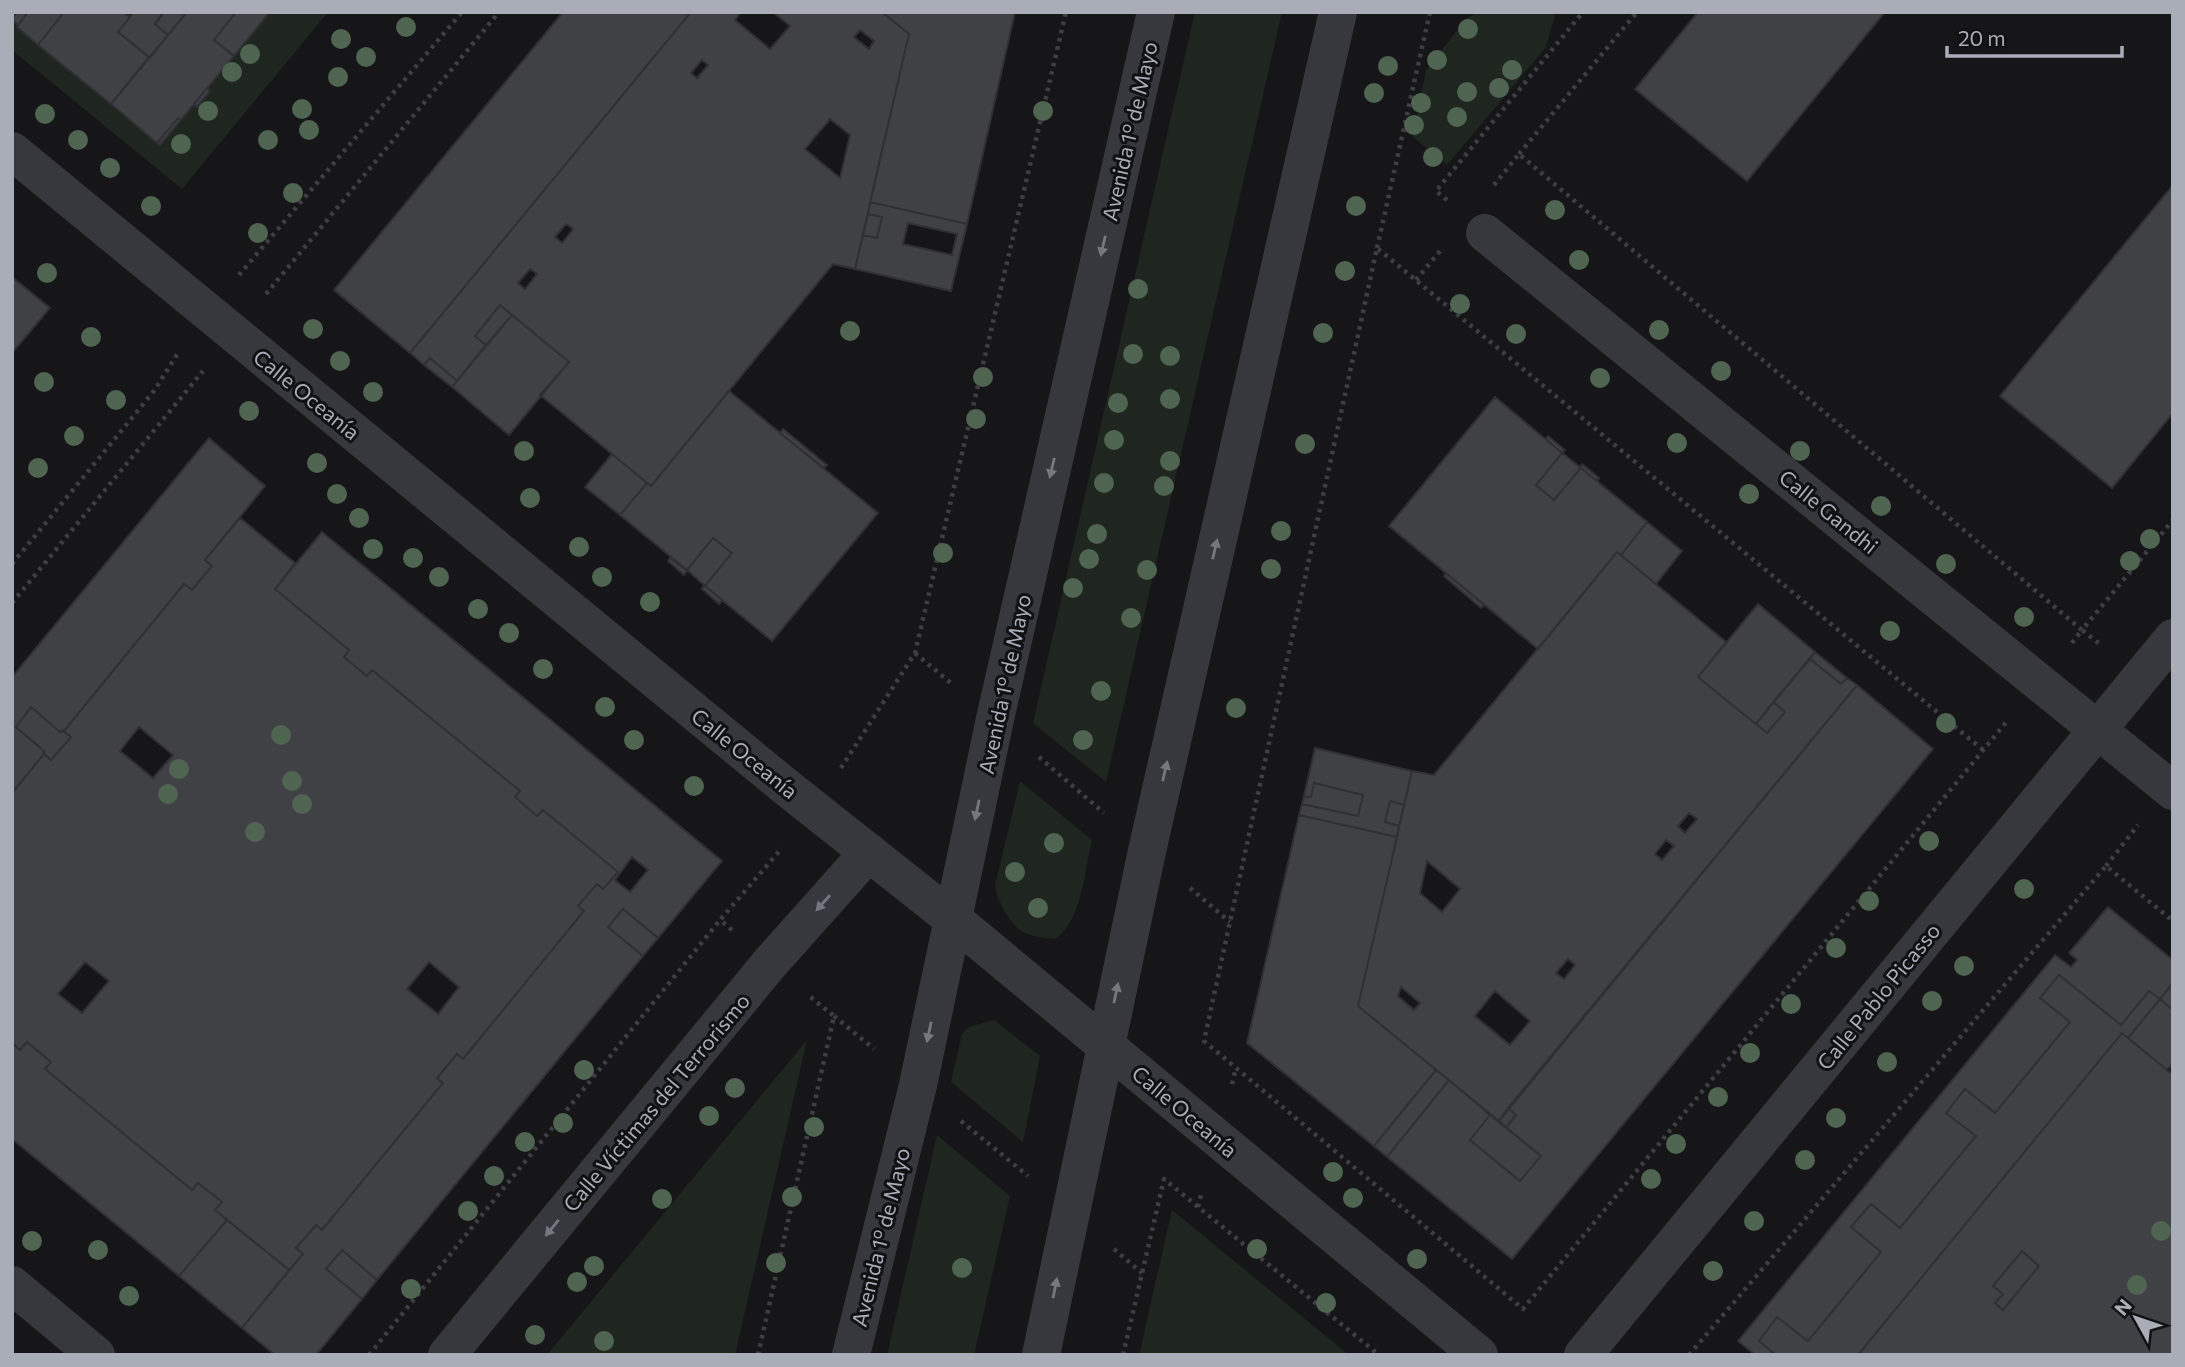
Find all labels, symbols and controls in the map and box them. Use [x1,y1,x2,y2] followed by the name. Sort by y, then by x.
[1947,14,2122,58] scale bar
[1958,25,2006,50] text: 20 m
[1096,39,1162,223] street label: Avenida 1º de Mayo
[1097,235,1108,257] one-way arrow
[249,344,365,444] street label: Calle Oceanía
[1047,457,1058,479] one-way arrow
[1775,464,1883,558] street label: Calle Gandhi
[1210,538,1221,560] one-way arrow
[973,592,1035,776] street label: Avenida 1º de Mayo
[687,703,803,803] street label: Calle Oceanía
[1160,760,1171,782] one-way arrow
[971,799,982,821] one-way arrow
[815,894,831,912] one-way arrow
[1811,918,1945,1074] street label: Calle Pablo Picasso
[1111,982,1122,1004] one-way arrow
[558,988,754,1216] street label: Calle Víctimas del Terrorismo
[923,1021,934,1043] one-way arrow
[1127,1060,1243,1162] street label: Calle Oceanía
[846,1145,914,1329] street label: Avenida 1º de Mayo
[545,1220,560,1237] one-way arrow
[1049,1277,1060,1299] one-way arrow
[2101,1283,2171,1353] north arrow
[2109,1294,2136,1320] text: N

